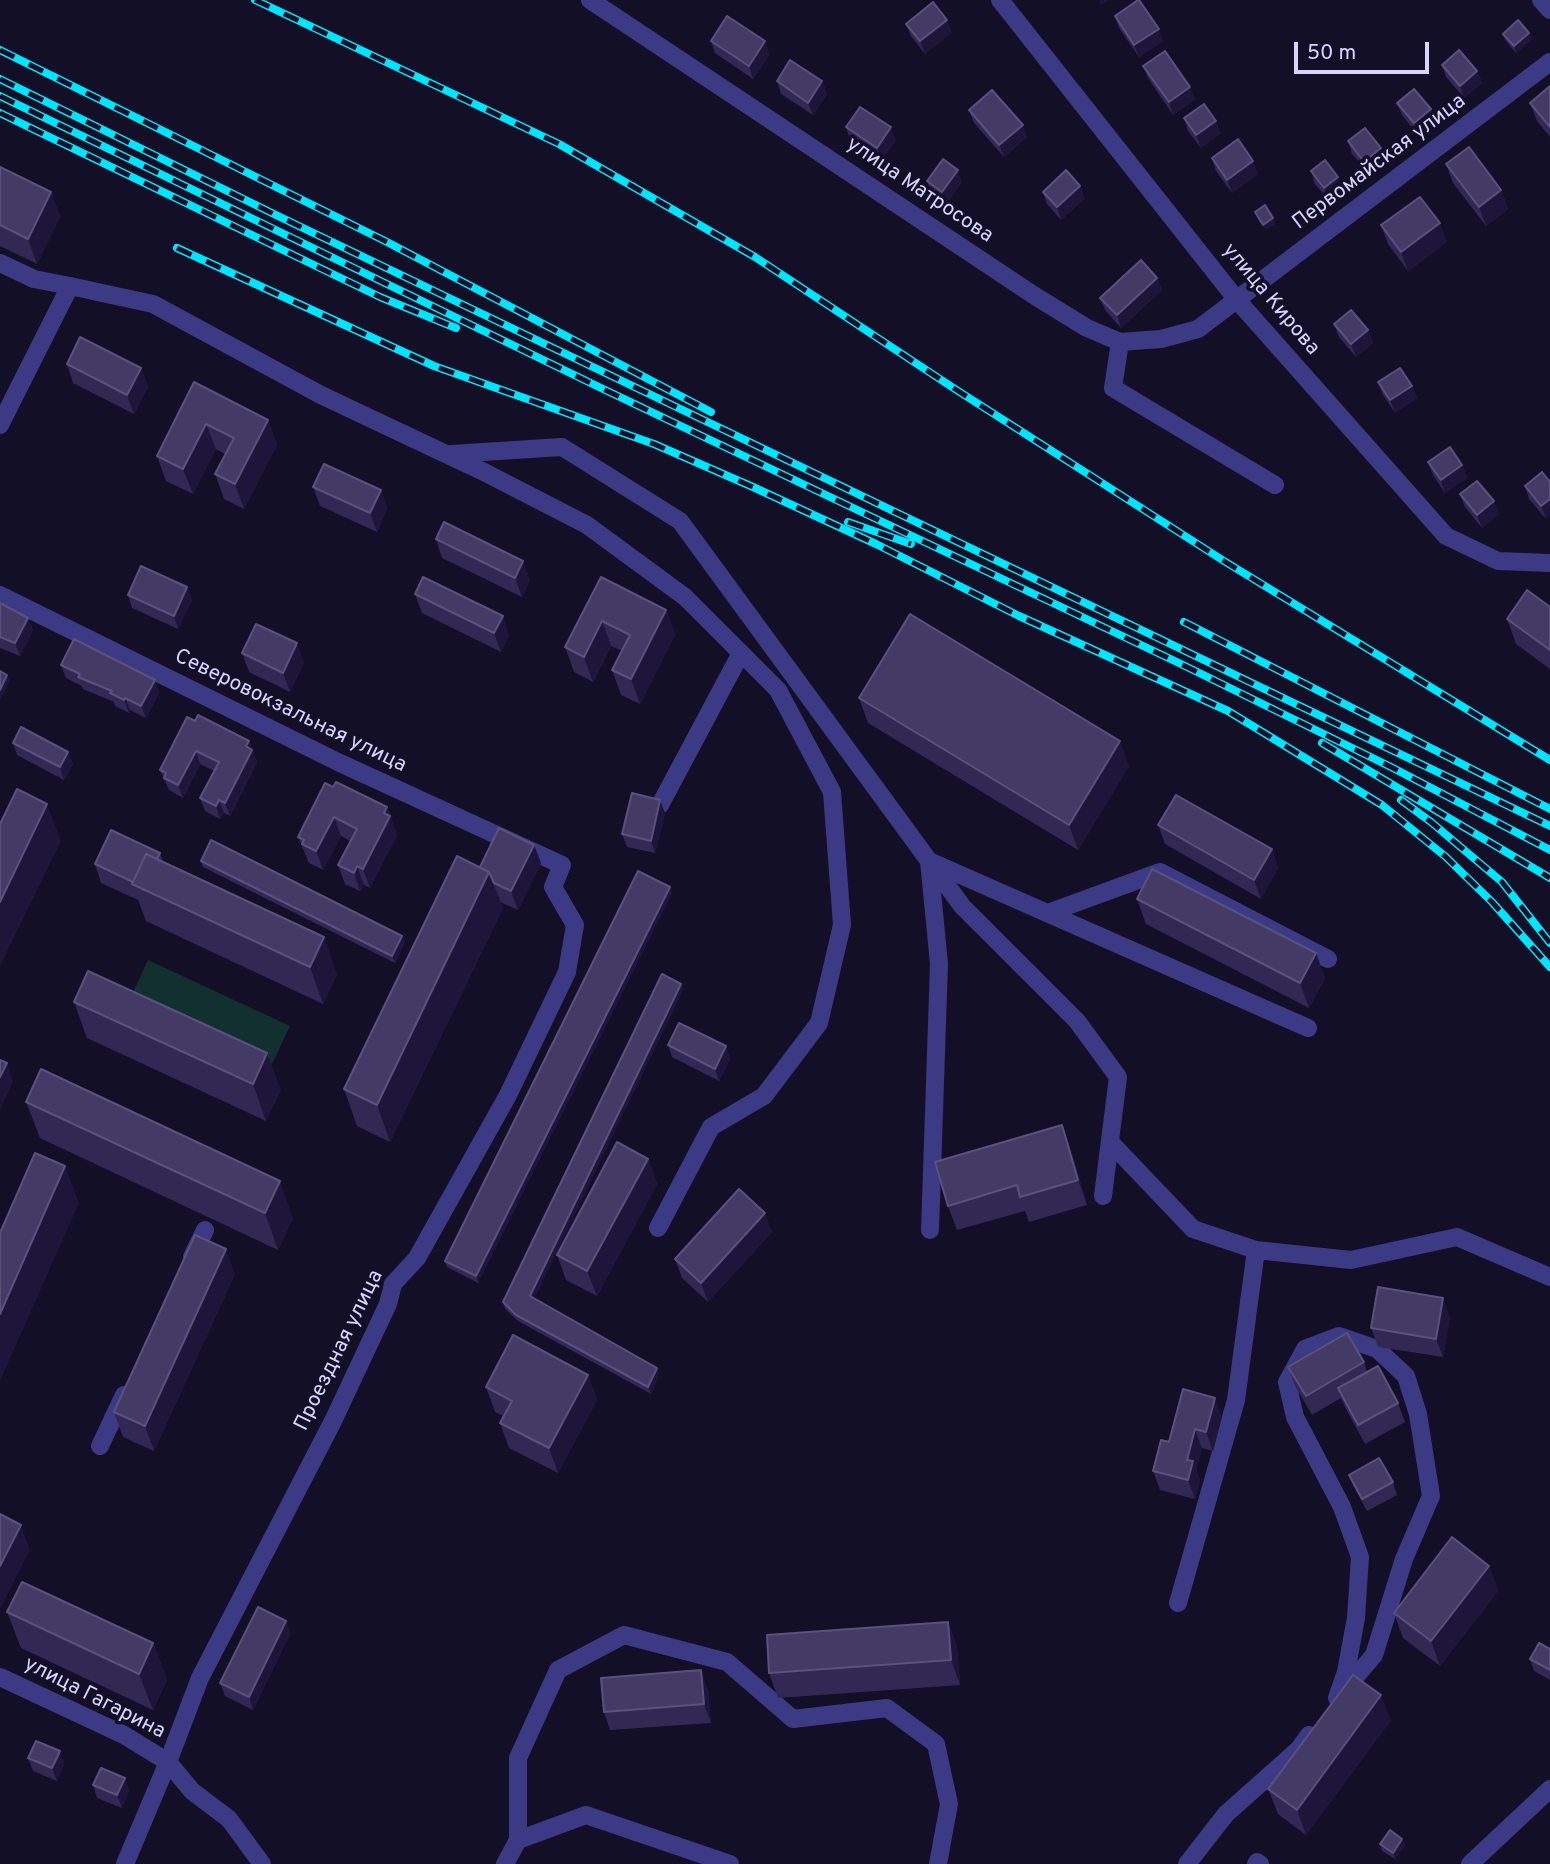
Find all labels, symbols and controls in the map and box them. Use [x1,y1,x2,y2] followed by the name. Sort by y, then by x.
[1298,28,1433,72] scale bar
[1307,40,1356,67] text: 50 m
[1288,90,1472,236] street label: Первомайская улица
[841,133,997,249] street label: улица Матросова
[1216,239,1324,361] street label: улица Кирова
[170,645,410,779] street label: Северовокзальная улица
[290,1266,390,1436] street label: Проездная улица
[19,1652,169,1746] street label: улица Гагарина

